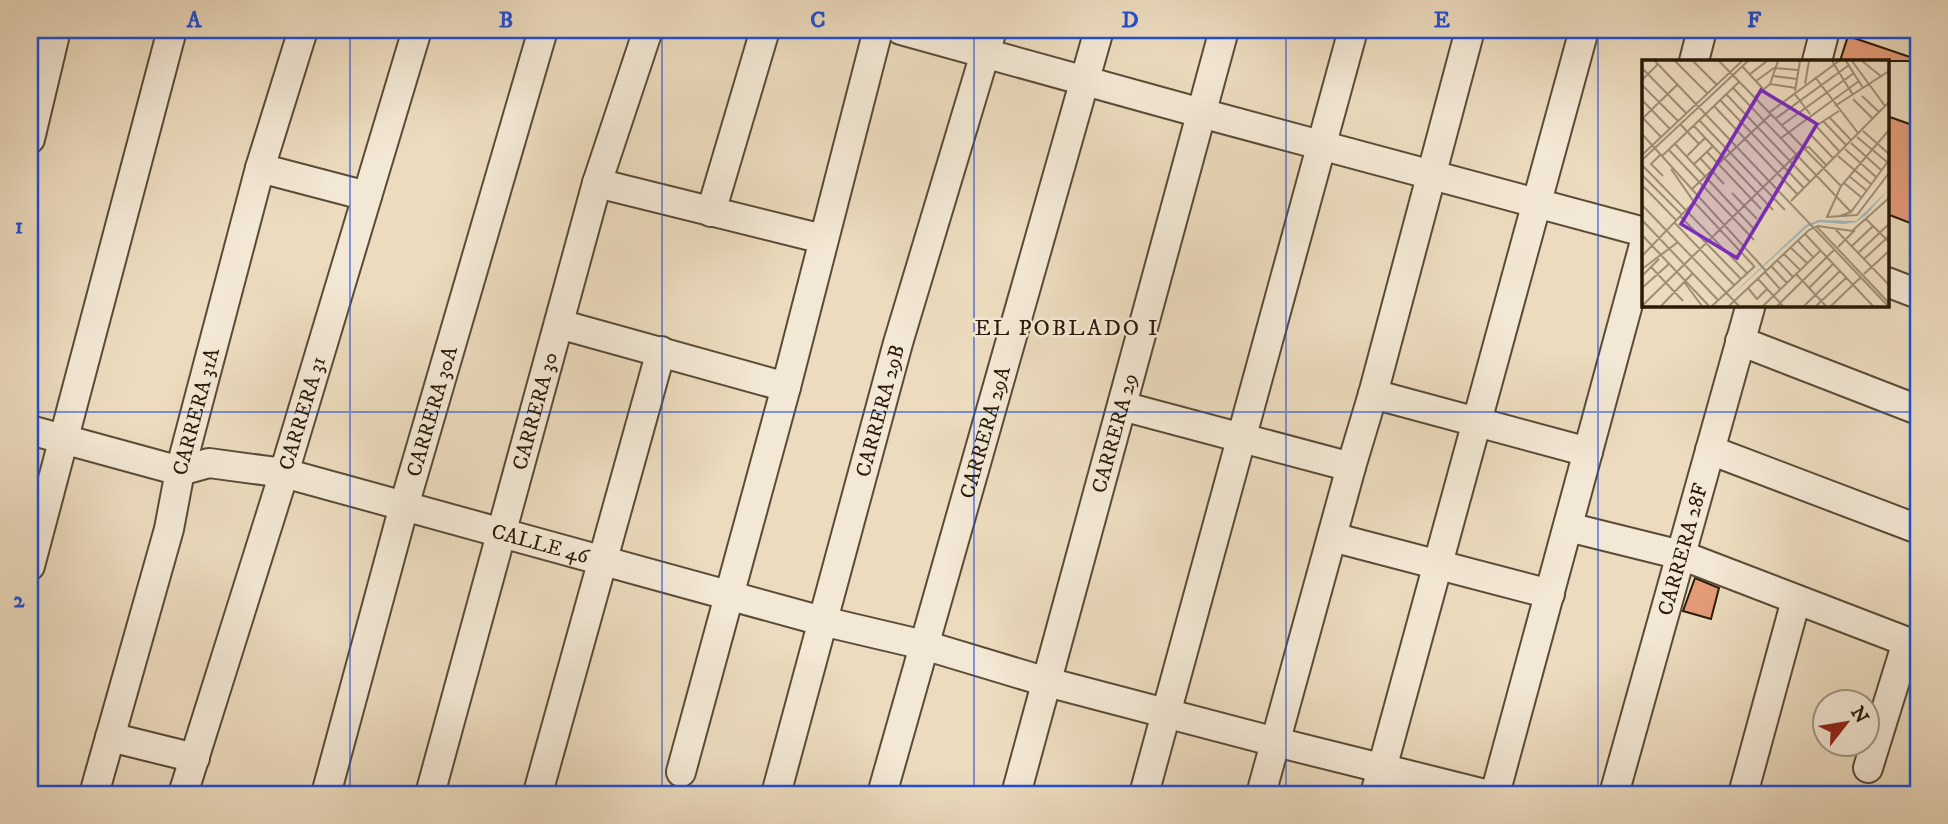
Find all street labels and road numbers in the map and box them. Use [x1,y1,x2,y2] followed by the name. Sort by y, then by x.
[850,342,911,480] street label: CARRERA 29B
[401,343,464,480] street label: CARRERA 30A
[167,345,226,478] street label: CARRERA 31A
[507,349,564,473] street label: CARRERA 30
[274,353,332,473] street label: CARRERA 31
[955,363,1017,502] street label: CARRERA 29A
[1087,371,1144,496] street label: CARRERA 29
[1653,481,1714,619] street label: CARRERA 28F
[488,519,593,571] street label: CALLE 46

